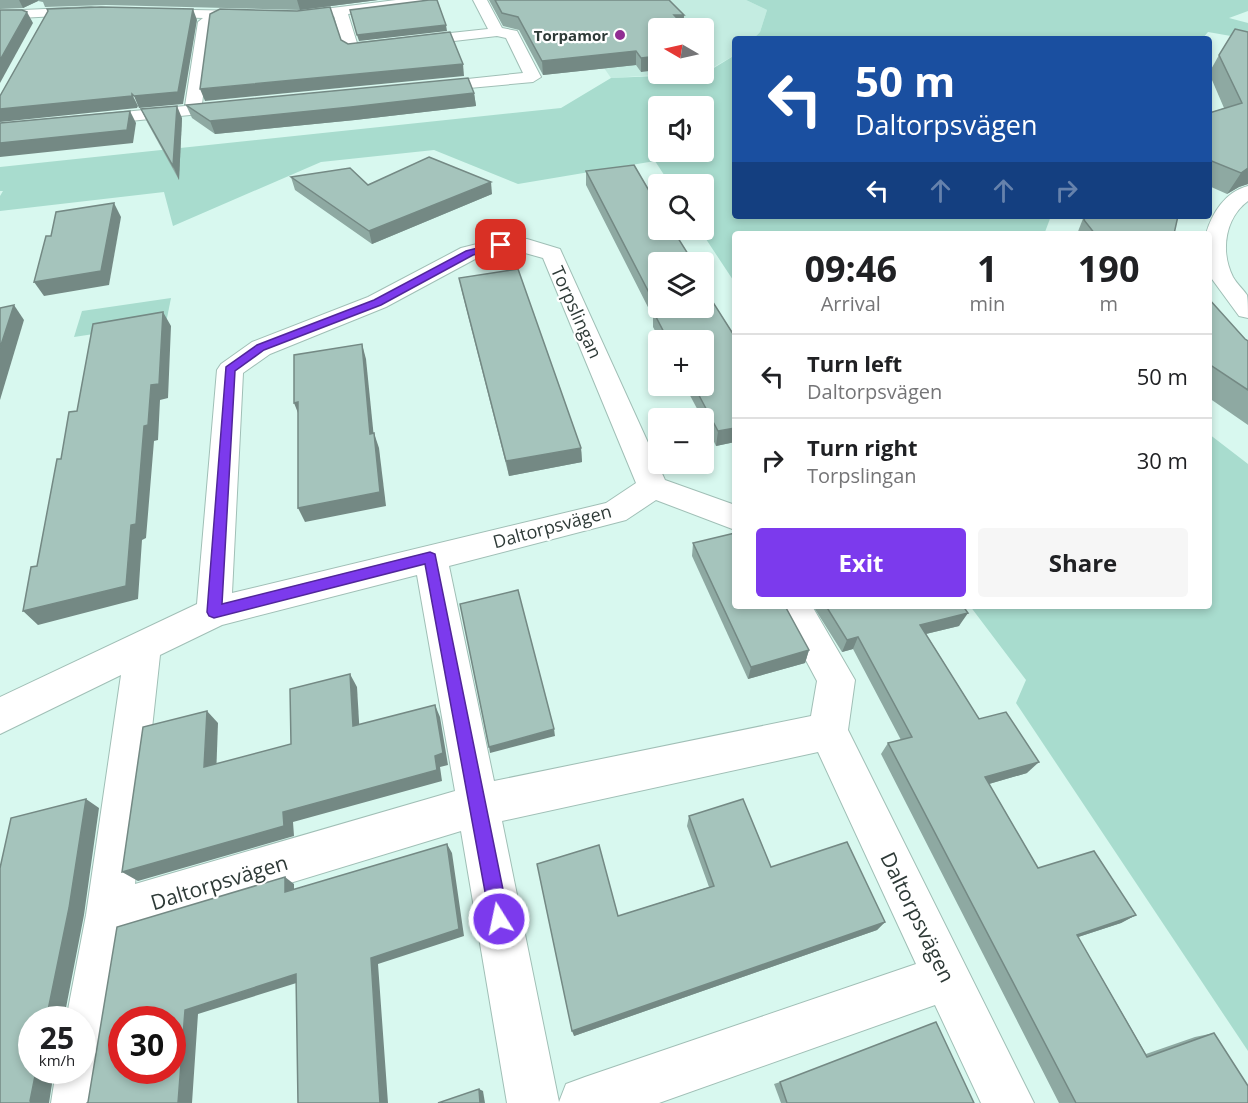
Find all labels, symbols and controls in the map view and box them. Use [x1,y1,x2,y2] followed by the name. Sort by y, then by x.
[648,18,714,84] north arrow
[648,18,714,474] map controls
[534,25,608,45] place label: Torpamor
[613,28,627,42] marker: Torpamor
[855,52,955,109] text: 50 m
[756,60,834,138] icon: left
[648,96,714,162] button: sound
[855,106,1038,143] text: Daltorpsvägen
[648,174,714,240] button: search
[861,174,894,207] icon: left
[924,174,957,207] icon: ahead
[987,174,1020,207] icon: ahead
[1050,174,1083,207] icon: right
[475,219,526,270] pin
[484,228,517,261] icon: arrive
[804,244,897,293] text: 09:46
[977,244,998,293] text: 1
[1078,244,1140,293] text: 190
[648,252,714,318] button: layers
[546,262,608,362] street label: Torpslingan
[821,290,881,317] text: Arrival
[969,290,1005,317] text: min
[1099,290,1118,317] text: m
[648,330,714,396] button: +
[807,348,902,378] text: Turn left
[756,360,789,393] icon: left
[1137,361,1188,391] text: 50 m
[807,378,942,405] text: Daltorpsvägen
[648,408,714,474] button: −
[807,432,918,462] text: Turn right
[756,444,789,477] icon: right
[1137,445,1188,475] text: 30 m
[807,462,917,489] text: Torpslingan
[490,499,614,553] street label: Daltorpsvägen
[756,528,966,597] button: Exit
[978,528,1188,597] button: Share
[874,847,962,987] street label: Daltorpsvägen
[147,848,291,916] street label: Daltorpsvägen
[467,887,531,951] position arrow
[108,1006,186,1084] speed limit sign: 30
[40,1017,74,1058] text: 25
[39,1050,75,1070] text: km/h

